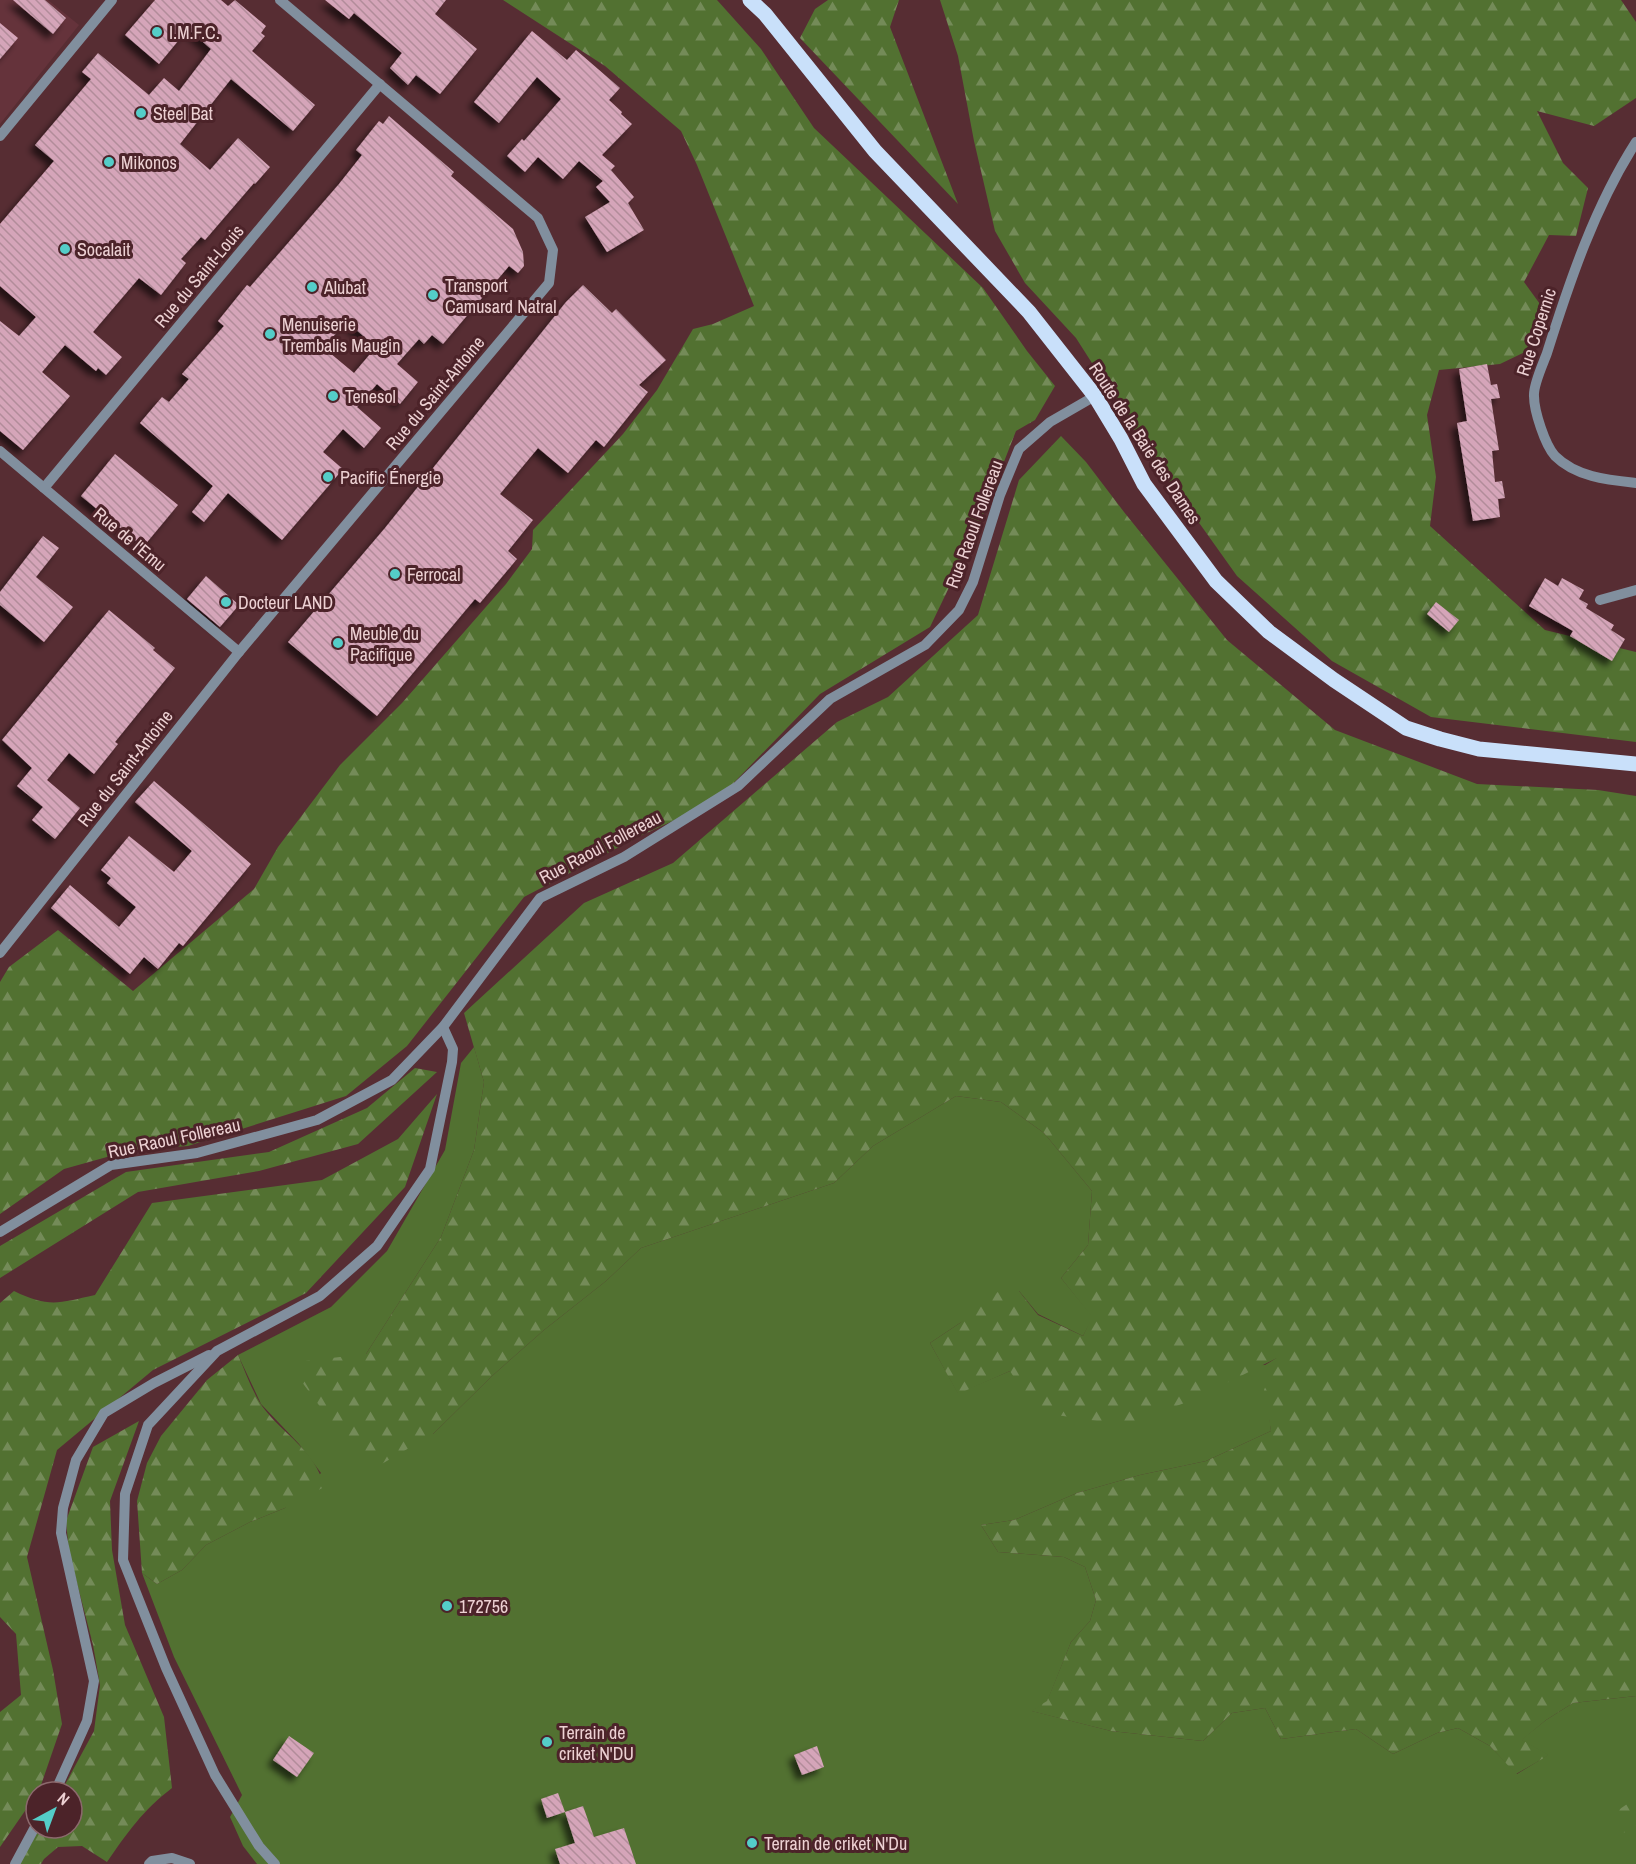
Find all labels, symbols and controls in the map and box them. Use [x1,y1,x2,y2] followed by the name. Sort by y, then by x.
[169,20,220,45] place label: I.M.F.C.
[150,25,164,39] marker: I.M.F.C.
[153,101,213,126] place label: Steel Bat
[134,106,148,120] marker: Steel Bat
[121,150,177,175] place label: Mikonos
[102,155,116,169] marker: Mikonos
[149,219,249,333] street label: Rue du Saint-Louis
[77,237,130,262] place label: Socalait
[58,242,72,256] marker: Socalait
[445,273,557,319] place label: Transport Camusard Natral
[323,275,366,300] place label: Alubat
[305,280,319,294] marker: Alubat
[1510,285,1562,379] street label: Rue Copernic
[426,288,440,302] marker: Transport Camusard Natral
[282,312,400,358] place label: Menuiserie Trembalis Maugin
[263,327,277,341] marker: Menuiserie Trembalis Maugin
[380,331,490,455] street label: Rue du Saint-Antoine
[1083,357,1207,529] street label: Route de la Baie des Dames
[345,384,396,409] place label: Tenesol
[326,389,340,403] marker: Tenesol
[939,456,1009,592] street label: Rue Raoul Follereau
[340,465,441,490] place label: Pacific Énergie
[321,470,335,484] marker: Pacific Énergie
[88,501,172,577] street label: Rue de l'Emu
[407,562,460,587] place label: Ferrocal
[388,567,402,581] marker: Ferrocal
[238,590,333,615] place label: Docteur LAND
[219,595,233,609] marker: Docteur LAND
[350,621,419,667] place label: Meuble du Pacifique
[331,636,345,650] marker: Meuble du Pacifique
[71,704,179,832] street label: Rue du Saint-Antoine
[535,804,665,890] street label: Rue Raoul Follereau
[106,1112,242,1164] street label: Rue Raoul Follereau
[459,1594,508,1619] place label: 172756
[440,1599,454,1613] marker: 172756
[559,1720,634,1766] place label: Terrain de criket N'DU
[540,1735,554,1749] marker: Terrain de criket N'DU
[24,1780,84,1840] north arrow
[53,1787,75,1810] text: N
[764,1831,907,1856] place label: Terrain de criket N'Du
[745,1836,759,1850] marker: Terrain de criket N'Du

